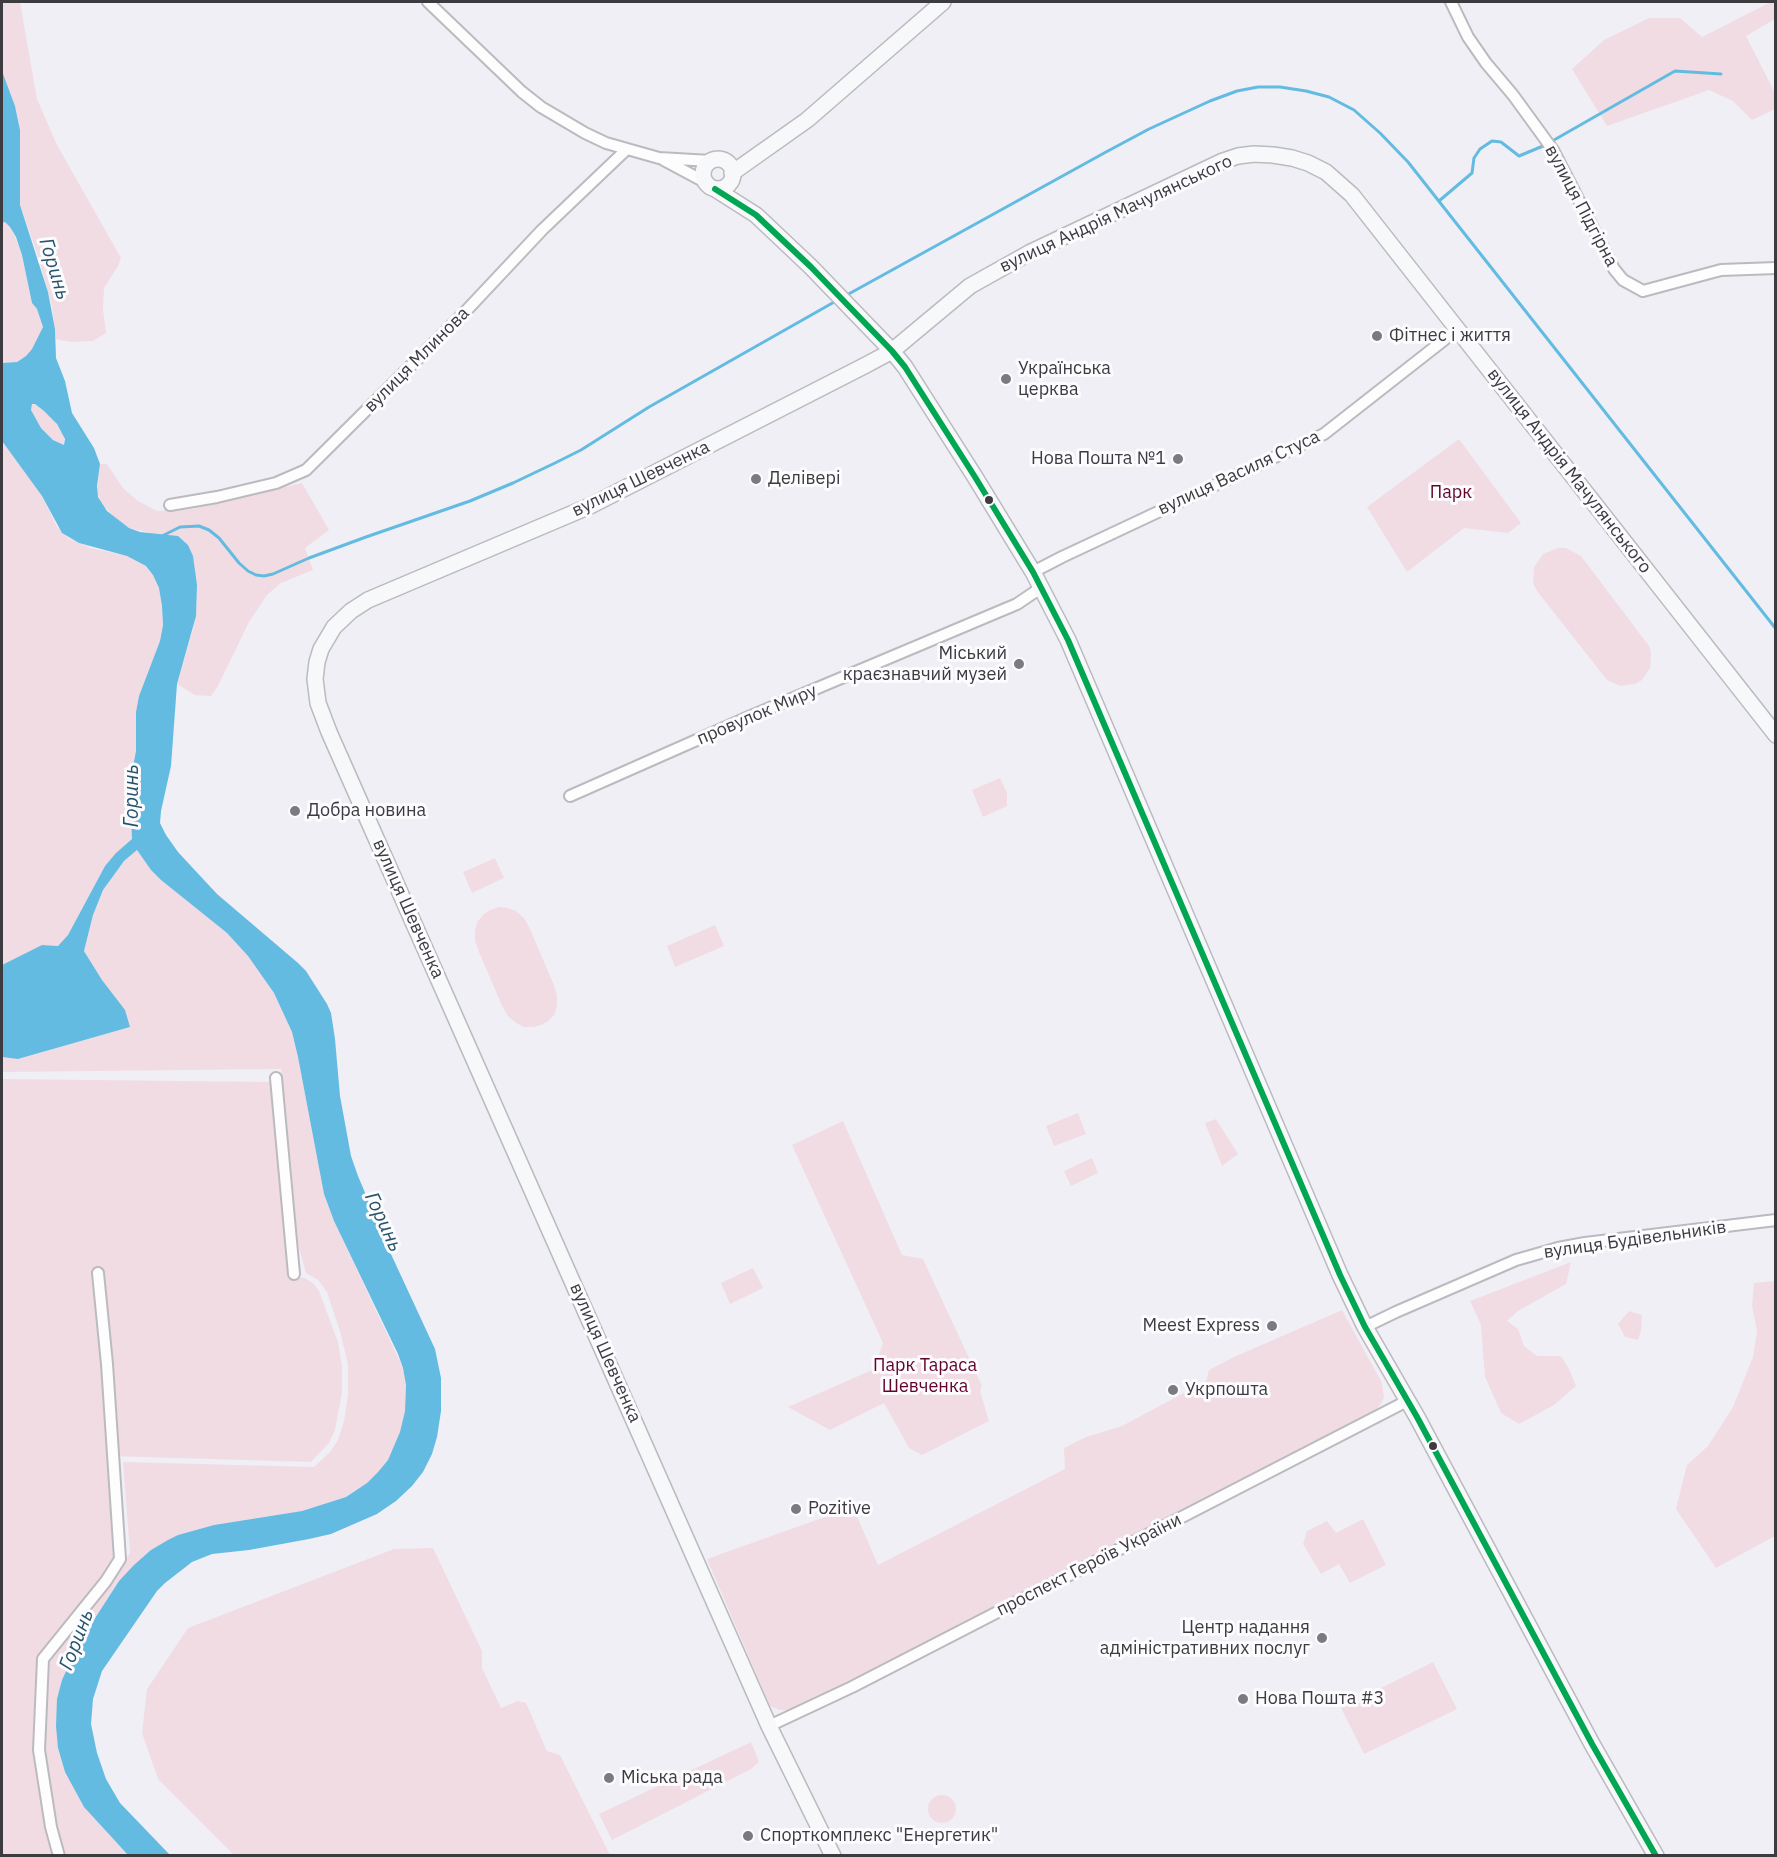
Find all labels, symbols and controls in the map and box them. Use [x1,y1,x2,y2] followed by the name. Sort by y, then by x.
[1540,141,1622,271] street label: вулиця Підгірна
[996,151,1236,277] street label: вулиця Андрія Мачулянського
[33,235,75,303] water label: Горинь
[360,303,474,417] street label: вулиця Млинова
[1389,325,1511,347] place label: Фітнес і життя
[1370,329,1384,343] marker: Фітнес і життя
[1018,358,1111,400] place label: Українська церква
[1482,364,1656,578] street label: вулиця Андрія Мачулянського
[999,372,1013,386] marker: Українська церква
[1155,426,1323,520] street label: вулиця Василя Стуса
[569,436,713,522] street label: вулиця Шевченка
[1031,448,1166,470] place label: Нова Пошта №1
[1171,452,1185,466] marker: Нова Пошта №1
[768,468,840,490] place label: Делівері
[749,472,763,486] marker: Делівері
[1430,482,1472,504] park label: Парк
[983,494,995,506] unlabelled marker
[843,643,1007,686] place label: Міський краєзнавчий музей
[1012,657,1026,671] marker: Міський краєзнавчий музей
[694,680,820,750] street label: провулок Миру
[120,764,144,828] water label: Горинь
[307,800,426,822] place label: Добра новина
[288,804,302,818] marker: Добра новина
[368,836,448,982] street label: вулиця Шевченка
[359,1188,407,1256] water label: Горинь
[1542,1216,1728,1264] street label: вулиця Будівельників
[565,1280,645,1426] street label: вулиця Шевченка
[1143,1315,1260,1337] place label: Meest Express
[1265,1319,1279,1333] marker: Meest Express
[873,1355,977,1398] park label: Парк Тараса Шевченка
[1185,1379,1268,1401] place label: Укрпошта
[1166,1383,1180,1397] marker: Укрпошта
[1427,1440,1439,1452] unlabelled marker
[808,1498,871,1520] place label: Pozitive
[789,1502,803,1516] marker: Pozitive
[993,1509,1185,1621] street label: проспект Героїв України
[55,1606,99,1674] water label: Горинь
[1100,1617,1310,1660] place label: Центр надання адміністративних послуг
[1315,1631,1329,1645] marker: Центр надання адміністративних послуг
[1255,1688,1384,1710] place label: Нова Пошта #3
[1236,1692,1250,1706] marker: Нова Пошта #3
[621,1767,723,1789] place label: Міська рада
[602,1771,616,1785] marker: Міська рада
[760,1825,998,1847] place label: Спорткомплекс "Енергетик"
[741,1829,755,1843] marker: Спорткомплекс "Енергетик"

